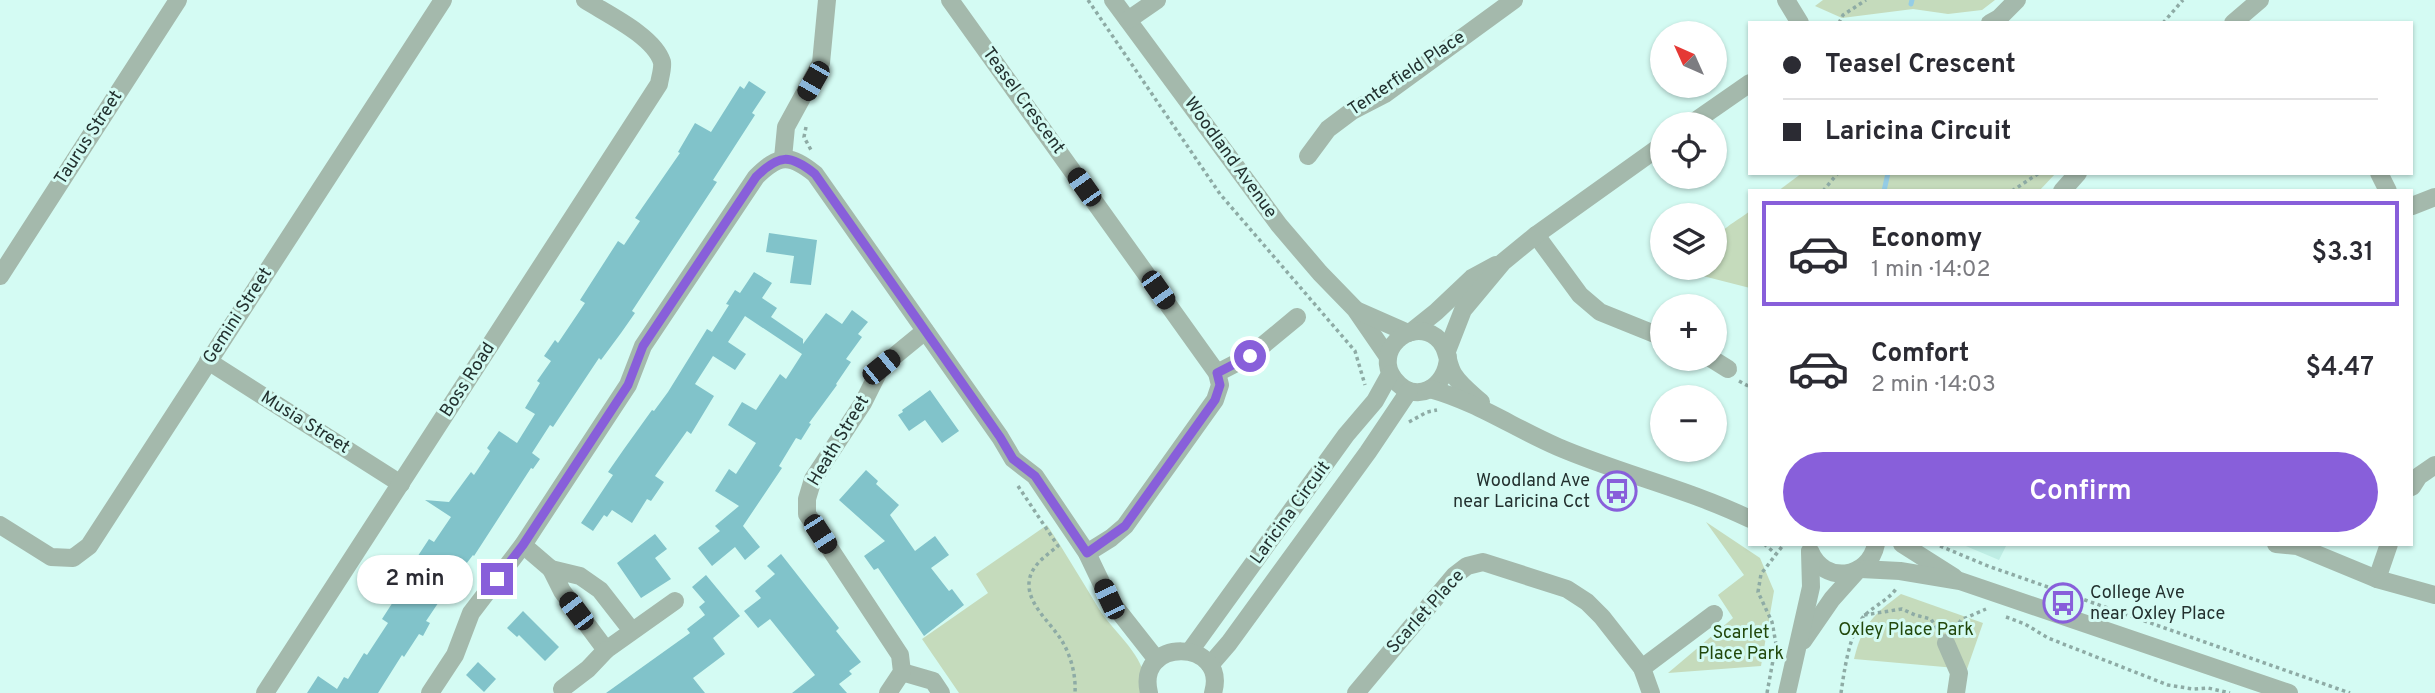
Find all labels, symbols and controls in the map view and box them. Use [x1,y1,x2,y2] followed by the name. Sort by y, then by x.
[1650,21,1727,98] north arrow
[1650,21,1727,462] map controls
[1344,26,1470,122] street label: Tenterfield Place
[977,43,1069,159] street label: Teasel Crescent
[1825,49,2016,82] text: Teasel Crescent
[794,58,833,104] car
[50,86,128,190] street label: Taurus Street
[1178,93,1282,223] street label: Woodland Avenue
[1650,112,1727,189] button: locate
[1825,116,2011,149] text: Laricina Circuit
[1064,164,1105,210] car
[1650,203,1727,280] button: layers
[1787,222,1850,285] icon: car
[1871,223,1982,256] text: Economy
[2311,237,2374,270] text: $3.31
[1871,256,1990,285] text: 1 min · 14:02
[198,263,278,369] street label: Gemini Street
[1138,267,1179,313] car
[1650,294,1727,371] button: +
[1787,337,1850,400] icon: car
[435,338,501,422] street label: Boss Road
[1871,338,1969,371] text: Comfort
[1234,340,1266,372] route start
[859,346,904,388] car
[2306,352,2374,385] text: $4.47
[1871,371,1996,400] text: 2 min · 14:03
[1650,385,1727,462] button: −
[256,387,354,459] street label: Musia Street
[803,391,875,491] street label: Heath Street
[1783,452,2378,532] button: Confirm
[1246,457,1336,569] street label: Laricina Circuit
[1453,470,1590,514] place label: Woodland Ave near Laricina Cct
[1596,470,1638,512] bus stop icon: Woodland Ave near Laricina Cct
[800,511,841,557] car
[357,554,472,604] callout: 2 min
[481,563,513,595] route end
[385,565,445,594] text: 2 min
[1382,565,1470,659] street label: Scarlet Place
[1091,576,1128,622] car
[2042,582,2084,624] bus stop icon: College Ave near Oxley Place
[2090,582,2225,626] place label: College Ave near Oxley Place
[555,588,598,634] car
[1838,619,1974,642] park label: Oxley Place Park
[1698,622,1784,666] park label: Scarlet Place Park

